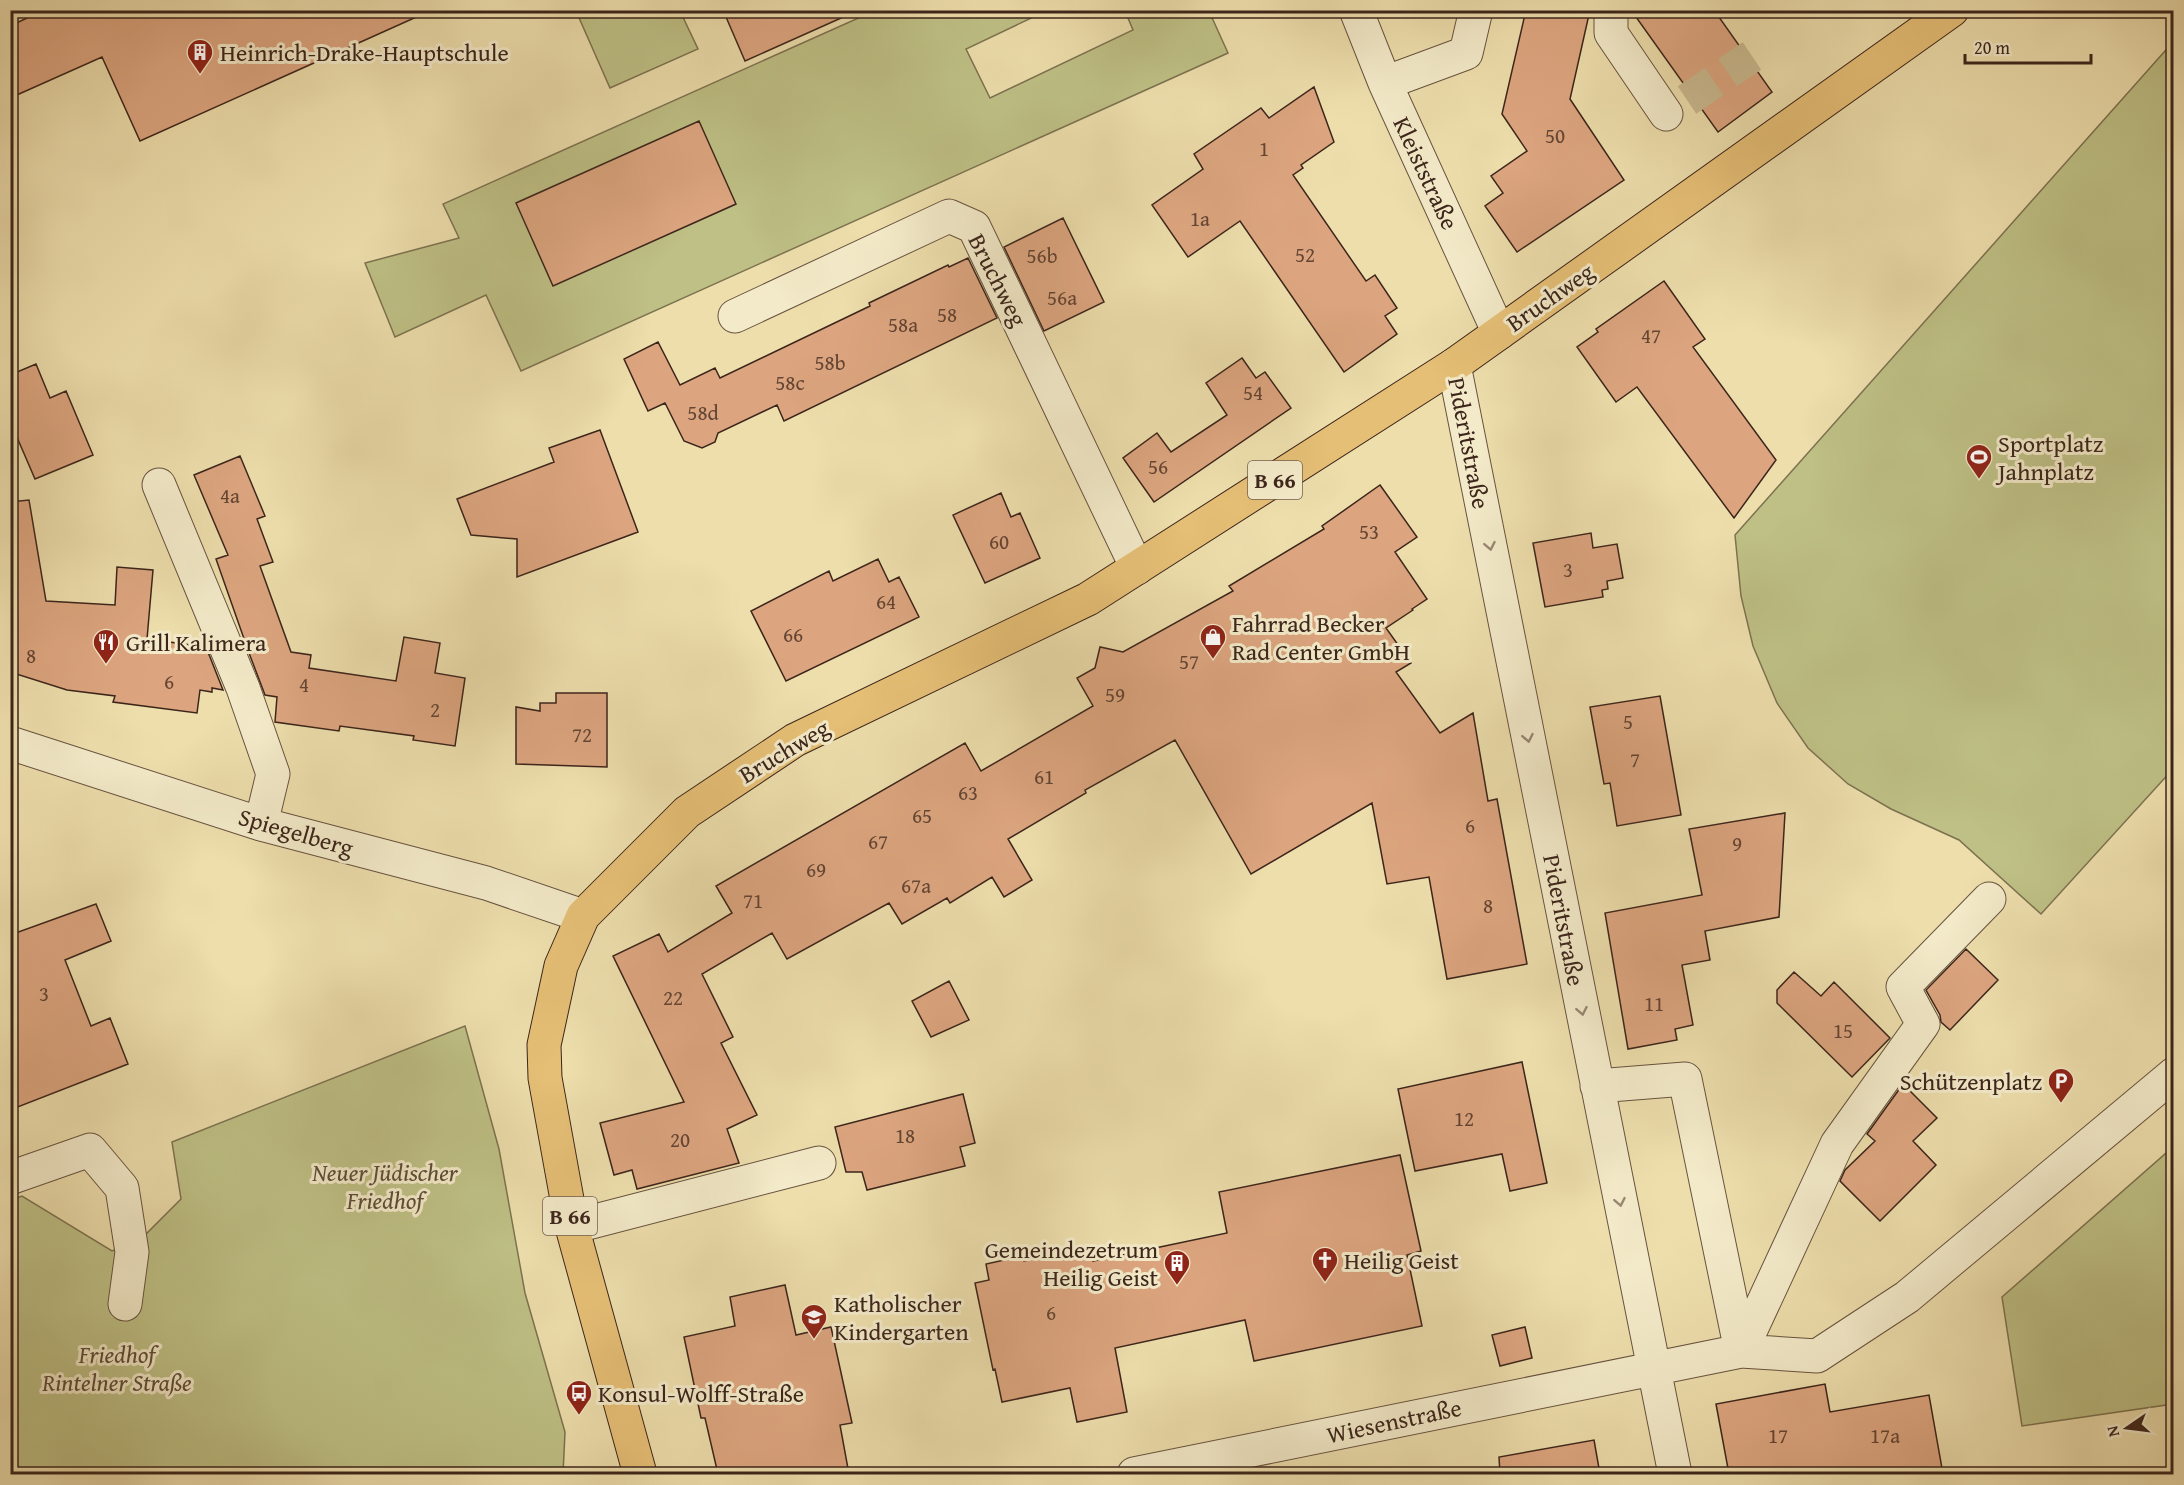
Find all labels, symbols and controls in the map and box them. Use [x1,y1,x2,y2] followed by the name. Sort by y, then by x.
[1965,27,2091,65] scale bar
[1974,34,2010,61] text: 20 m
[220,35,509,70] place label: Heinrich-Drake-Hauptschule
[185,37,215,75] building icon: Heinrich-Drake-Hauptschule
[1385,111,1467,235] street label: Kleiststraße
[1545,120,1565,151] house number: 50
[1259,133,1269,164] house number: 1
[1190,203,1210,234] house number: 1a
[960,228,1036,333] street label: Bruchweg
[1295,239,1315,270] house number: 52
[1026,240,1058,271] house number: 56b
[1499,254,1601,340] street label: Bruchweg
[1047,282,1077,313] house number: 56a
[937,299,957,330] house number: 58
[888,309,918,340] house number: 58a
[1641,320,1661,351] house number: 47
[814,347,846,378] house number: 58b
[775,367,805,398] house number: 58c
[1439,374,1499,512] street label: Pideritstraße
[1243,377,1263,408] house number: 54
[687,397,720,428] house number: 58d
[1995,426,2103,489] place label: Sportplatz Jahnplatz
[1964,442,1994,480] sports icon: Sportplatz Jahnplatz
[1148,451,1168,482] house number: 56
[1248,461,1302,499] road number: B 66
[220,480,240,511] house number: 4a
[1359,516,1379,547] house number: 53
[989,526,1009,557] house number: 60
[1483,541,1496,551] one-way arrow
[1563,554,1573,585] house number: 3
[876,586,896,617] house number: 64
[1232,606,1410,669] place label: Fahrrad Becker Rad Center GmbH
[783,619,803,650] house number: 66
[1198,622,1228,660] shop icon: Fahrrad Becker Rad Center GmbH
[126,625,267,660] place label: Grill Kalimera
[91,627,121,665] restaurant icon: Grill Kalimera
[26,640,36,671] house number: 8
[1179,646,1199,677] house number: 57
[164,666,174,697] house number: 6
[299,669,309,700] house number: 4
[1105,679,1125,710] house number: 59
[430,694,440,725] house number: 2
[1623,706,1633,737] house number: 5
[732,710,836,792] street label: Bruchweg
[572,719,592,750] house number: 72
[1521,732,1534,742] one-way arrow
[1630,744,1640,775] house number: 7
[1034,761,1054,792] house number: 61
[958,777,978,808] house number: 63
[234,799,358,865] street label: Spiegelberg
[912,800,932,831] house number: 65
[1465,810,1475,841] house number: 6
[868,826,888,857] house number: 67
[1732,828,1742,859] house number: 9
[1534,851,1594,989] street label: Pideritstraße
[806,854,826,885] house number: 69
[901,870,931,901] house number: 67a
[743,885,763,916] house number: 71
[1483,890,1493,921] house number: 8
[39,978,49,1009] house number: 3
[663,982,683,1013] house number: 22
[1644,988,1664,1019] house number: 11
[1575,1006,1588,1016] one-way arrow
[1833,1015,1853,1046] house number: 15
[1900,1064,2042,1099] place label: Schützenplatz
[2046,1066,2076,1104] parking icon: Schützenplatz
[1454,1103,1474,1134] house number: 12
[895,1120,915,1151] house number: 18
[670,1124,690,1155] house number: 20
[311,1155,459,1218] park label: Neuer Jüdischer Friedhof
[543,1197,597,1235] road number: B 66
[1613,1197,1626,1207] one-way arrow
[985,1232,1159,1295] place label: Gemeindezetrum Heilig Geist
[1344,1243,1459,1278] place label: Heilig Geist
[1310,1245,1340,1283] church icon: Heilig Geist
[1162,1248,1192,1286] building icon: Gemeindezetrum Heilig Geist
[834,1286,969,1349] place label: Katholischer Kindergarten
[1046,1297,1056,1328] house number: 6
[799,1302,829,1340] school or university icon: Katholischer Kindergarten
[41,1337,192,1400] park label: Friedhof Rintelner Straße
[598,1376,804,1411] place label: Konsul-Wolff-Straße
[564,1378,594,1416] bus stop icon: Konsul-Wolff-Straße
[1323,1390,1465,1452] street label: Wiesenstraße
[2097,1398,2157,1458] north arrow
[1768,1420,1788,1451] house number: 17
[1870,1420,1900,1451] house number: 17a
[2099,1423,2125,1440] text: N

